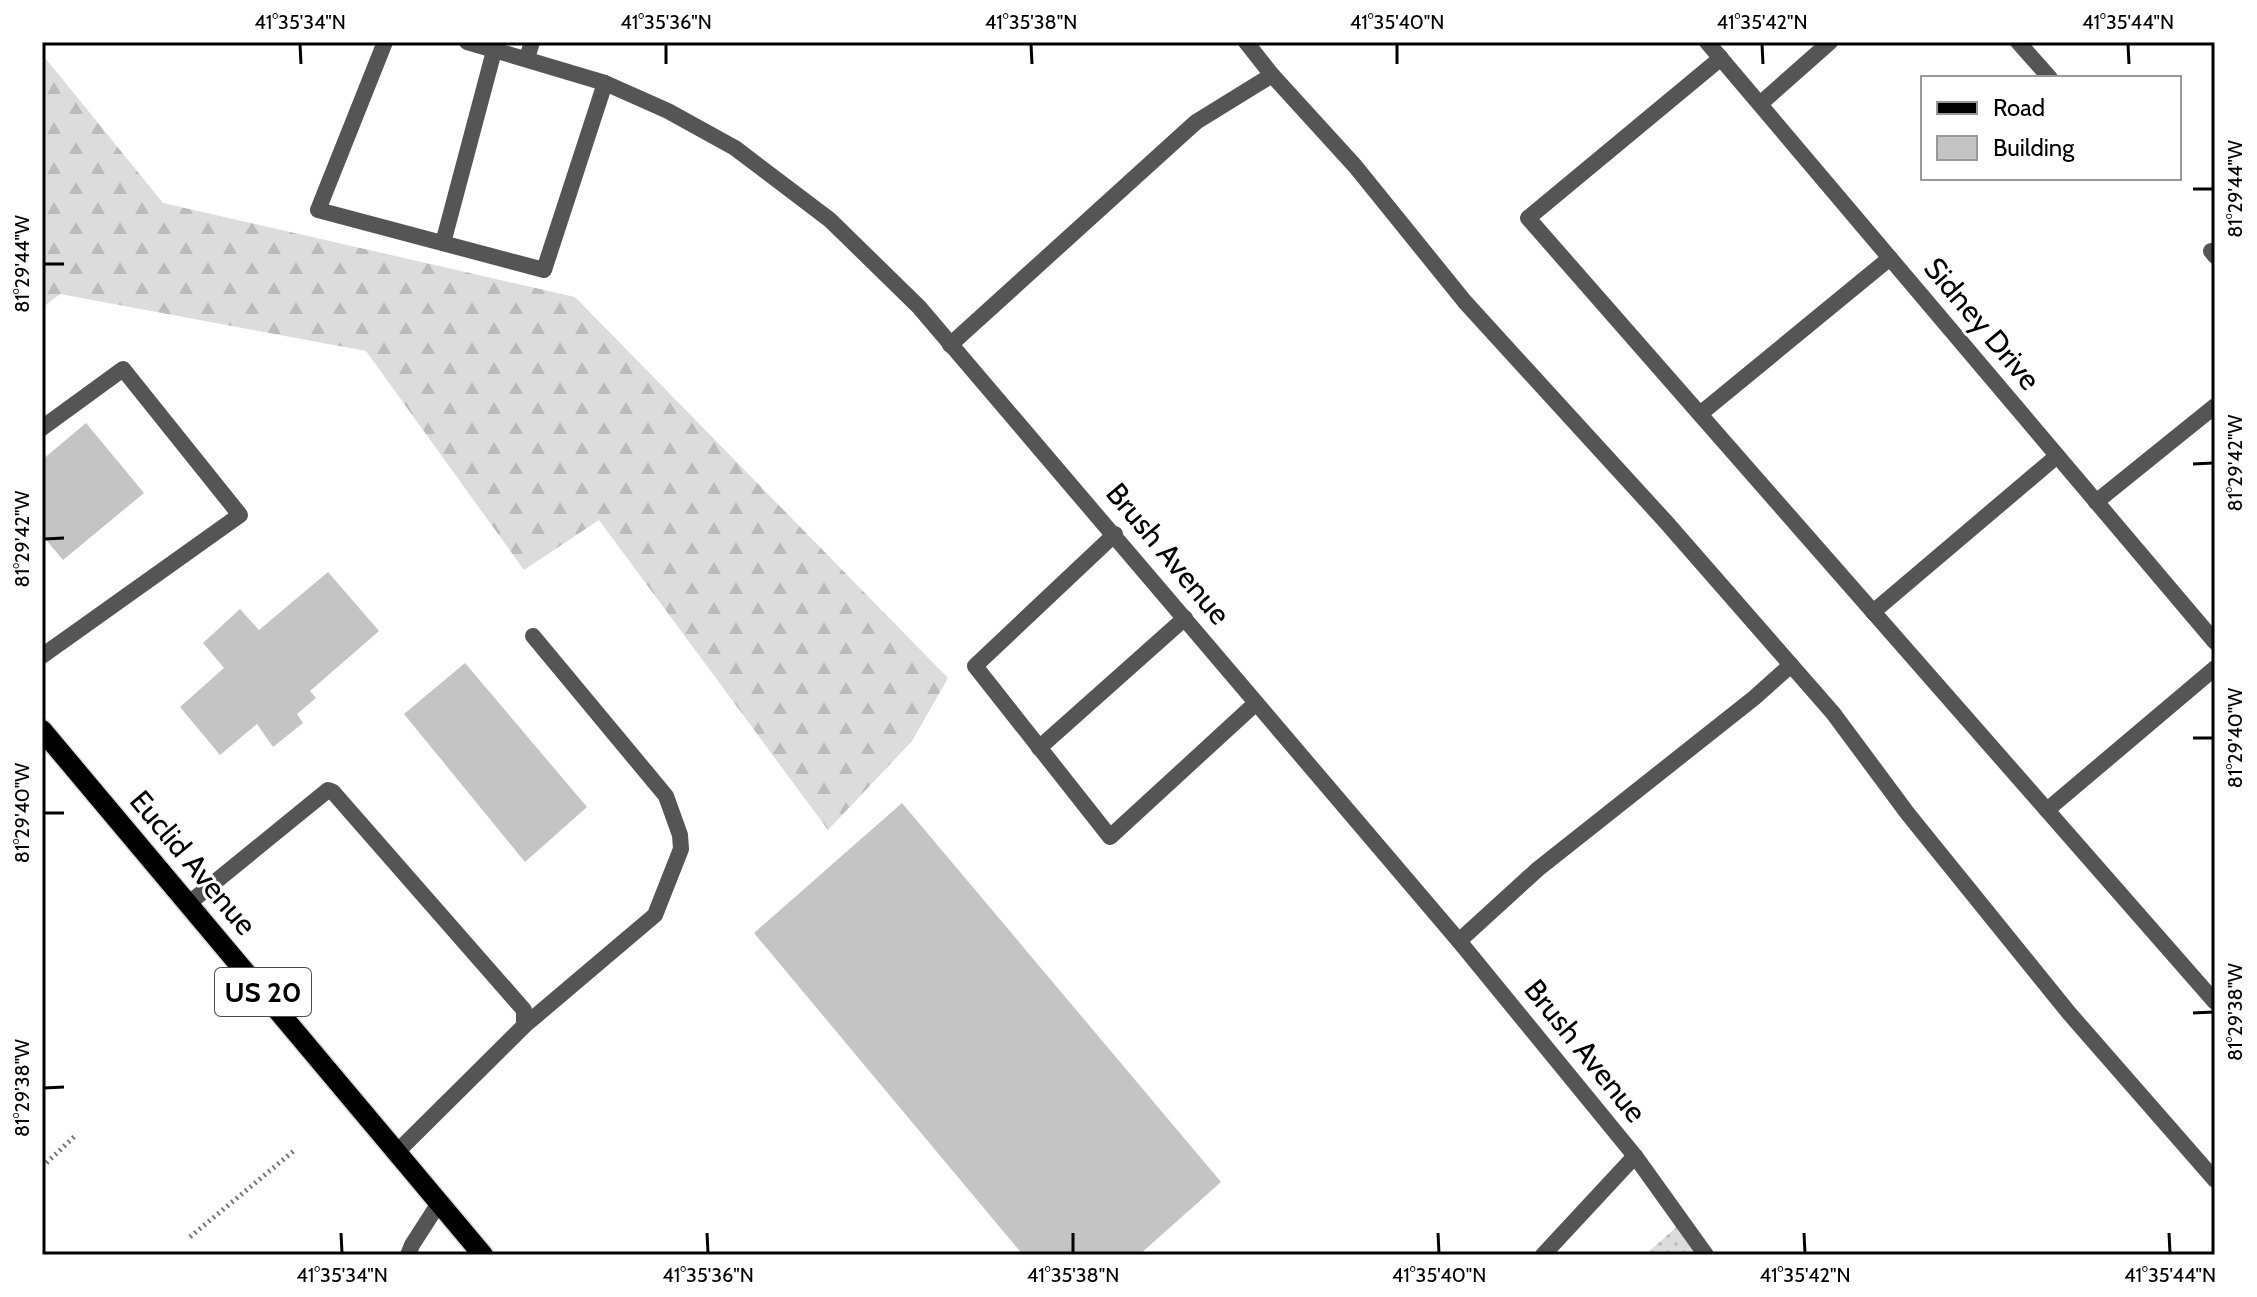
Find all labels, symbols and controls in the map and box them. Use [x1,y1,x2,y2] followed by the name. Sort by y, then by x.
[254,10,346,34] text: 41°35'34"N
[620,10,712,34] text: 41°35'36"N
[985,10,1077,34] text: 41°35'38"N
[1350,10,1444,34] text: 41°35'40"N
[1716,10,1808,34] text: 41°35'42"N
[2082,10,2174,34] text: 41°35'44"N
[1921,76,2181,180] legend
[1993,93,2045,122] text: Road
[1993,133,2075,162] text: Building
[2223,140,2247,238] text: 81°29'44"W
[10,215,34,313] text: 81°29'44"W
[1916,250,2048,397] street label: Sidney Drive
[2223,415,2247,511] text: 81°29'42"W
[1098,475,1238,632] street label: Brush Avenue
[10,491,34,587] text: 81°29'42"W
[2223,688,2247,788] text: 81°29'40"W
[10,763,34,863] text: 81°29'40"W
[122,783,265,943] street label: Euclid Avenue
[2223,963,2247,1061] text: 81°29'38"W
[215,968,311,1016] road number: US 20
[1516,972,1654,1130] street label: Brush Avenue
[10,1039,34,1137] text: 81°29'38"W
[296,1263,388,1287] text: 41°35'34"N
[662,1263,754,1287] text: 41°35'36"N
[1027,1263,1119,1287] text: 41°35'38"N
[1392,1263,1486,1287] text: 41°35'40"N
[1759,1263,1851,1287] text: 41°35'42"N
[2124,1263,2216,1287] text: 41°35'44"N

